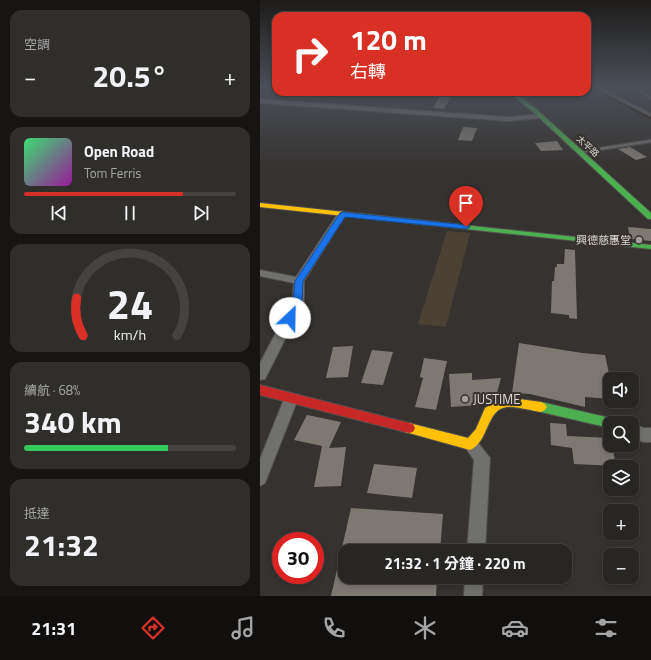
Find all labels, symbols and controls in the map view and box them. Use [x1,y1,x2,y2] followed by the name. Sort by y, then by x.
[350,18,427,61] text: 120 m
[284,28,336,80] icon: right
[24,34,50,54] text: 空調
[93,53,167,99] text: 20.5°
[350,58,386,85] text: 右轉
[24,60,36,94] text: −
[224,60,236,94] text: +
[574,132,602,160] street label: 太平路
[84,140,154,163] text: Open Road
[84,163,141,183] text: Tom Ferris
[449,186,483,227] pin
[455,192,477,214] icon: arrive
[48,202,70,224] icon: previous
[119,202,141,224] icon: pause
[190,202,212,224] icon: next
[576,232,631,248] place label: 興德慈惠堂
[634,235,644,245] marker: 興德慈惠堂
[107,272,153,335] text: 24
[269,297,311,339] position arrow
[114,324,146,346] text: km/h
[603,372,639,584] map controls
[603,372,639,408] button: sound
[24,380,80,400] text: 續航 · 68%
[473,389,520,409] place label: JUSTIME
[460,394,470,404] marker: JUSTIME
[24,399,122,445] text: 340 km
[603,416,639,452] button: search
[603,460,639,496] button: layers
[24,503,50,523] text: 抵達
[603,504,639,540] button: +
[24,522,99,568] text: 21:32
[272,532,324,584] speed limit sign: 30
[603,548,639,584] button: −
[384,552,526,575] text: 21:32 · 1 分鐘 · 220 m
[139,614,167,642] icon: directions
[229,614,257,642] icon: music
[320,614,348,642] icon: phone
[411,614,439,642] icon: climate
[501,614,529,642] icon: car
[592,614,620,642] icon: filters
[31,615,76,642] text: 21:31

